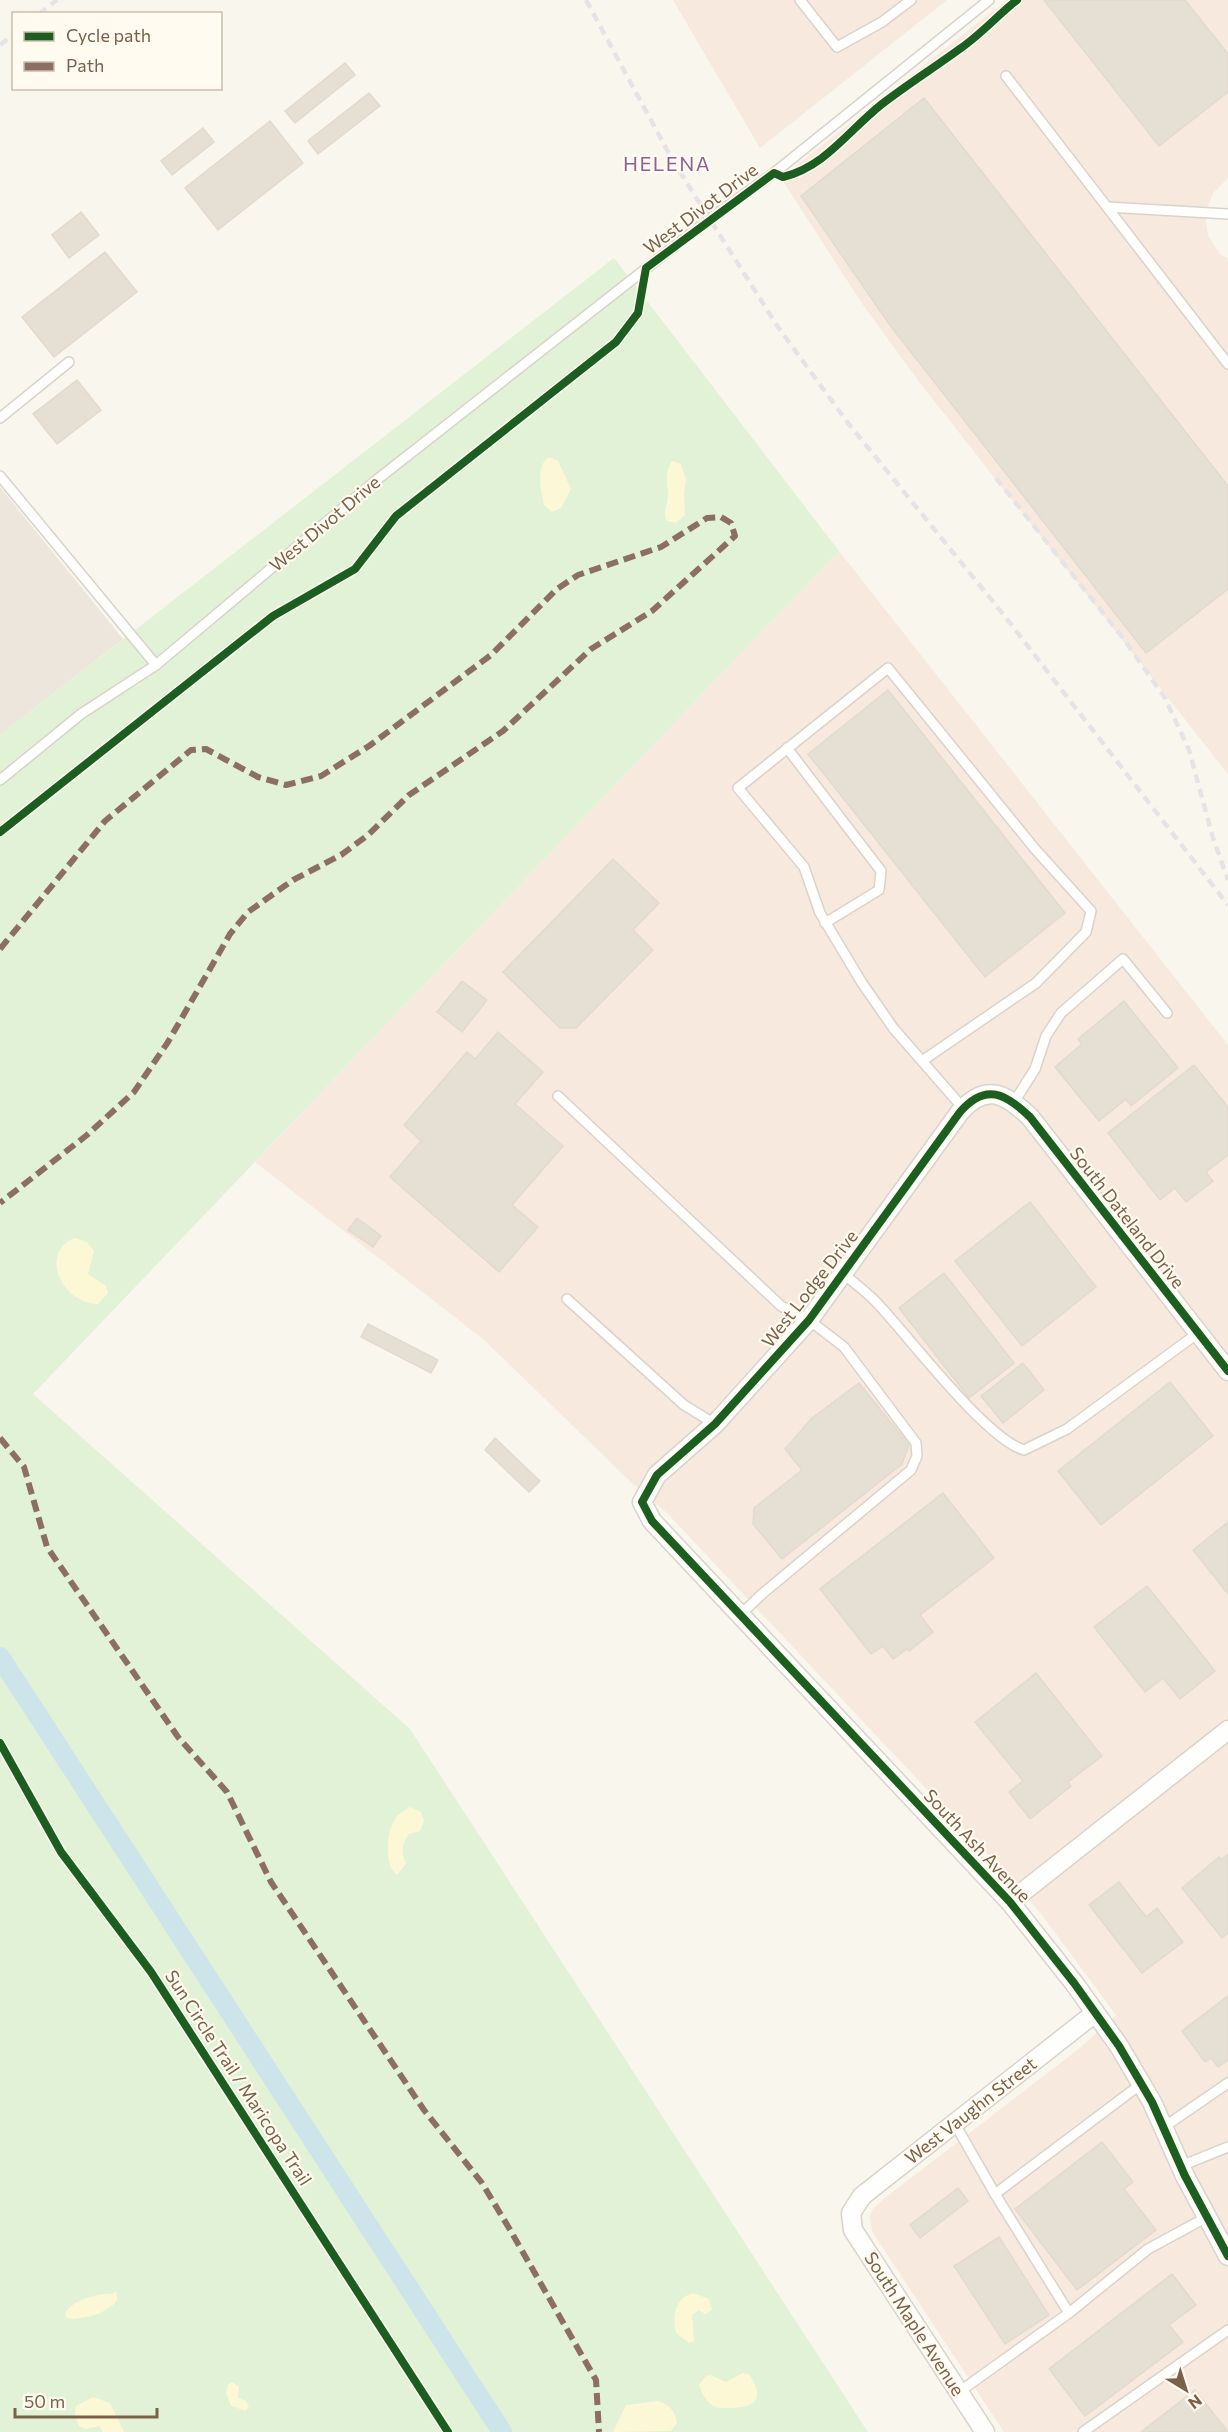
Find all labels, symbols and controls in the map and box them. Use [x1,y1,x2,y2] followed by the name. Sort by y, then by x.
[12,12,222,90] legend
[66,24,151,46] text: Cycle path
[66,54,104,76] text: Path
[623,151,711,175] district label: HELENA
[639,158,762,258] street label: West Divot Drive
[265,471,384,576] street label: West Divot Drive
[1066,1142,1190,1293] street label: South Dateland Drive
[757,1225,862,1352] street label: West Lodge Drive
[920,1784,1036,1907] street label: South Ash Avenue
[161,1966,317,2189] street label: Sun Circle Trail / Maricopa Trail
[900,2052,1041,2168] street label: West Vaughn Street
[860,2247,970,2400] street label: South Maple Avenue
[1156,2360,1216,2420] north arrow
[15,2381,158,2419] scale bar
[24,2390,65,2412] text: 50 m
[1185,2391,1206,2413] text: N

